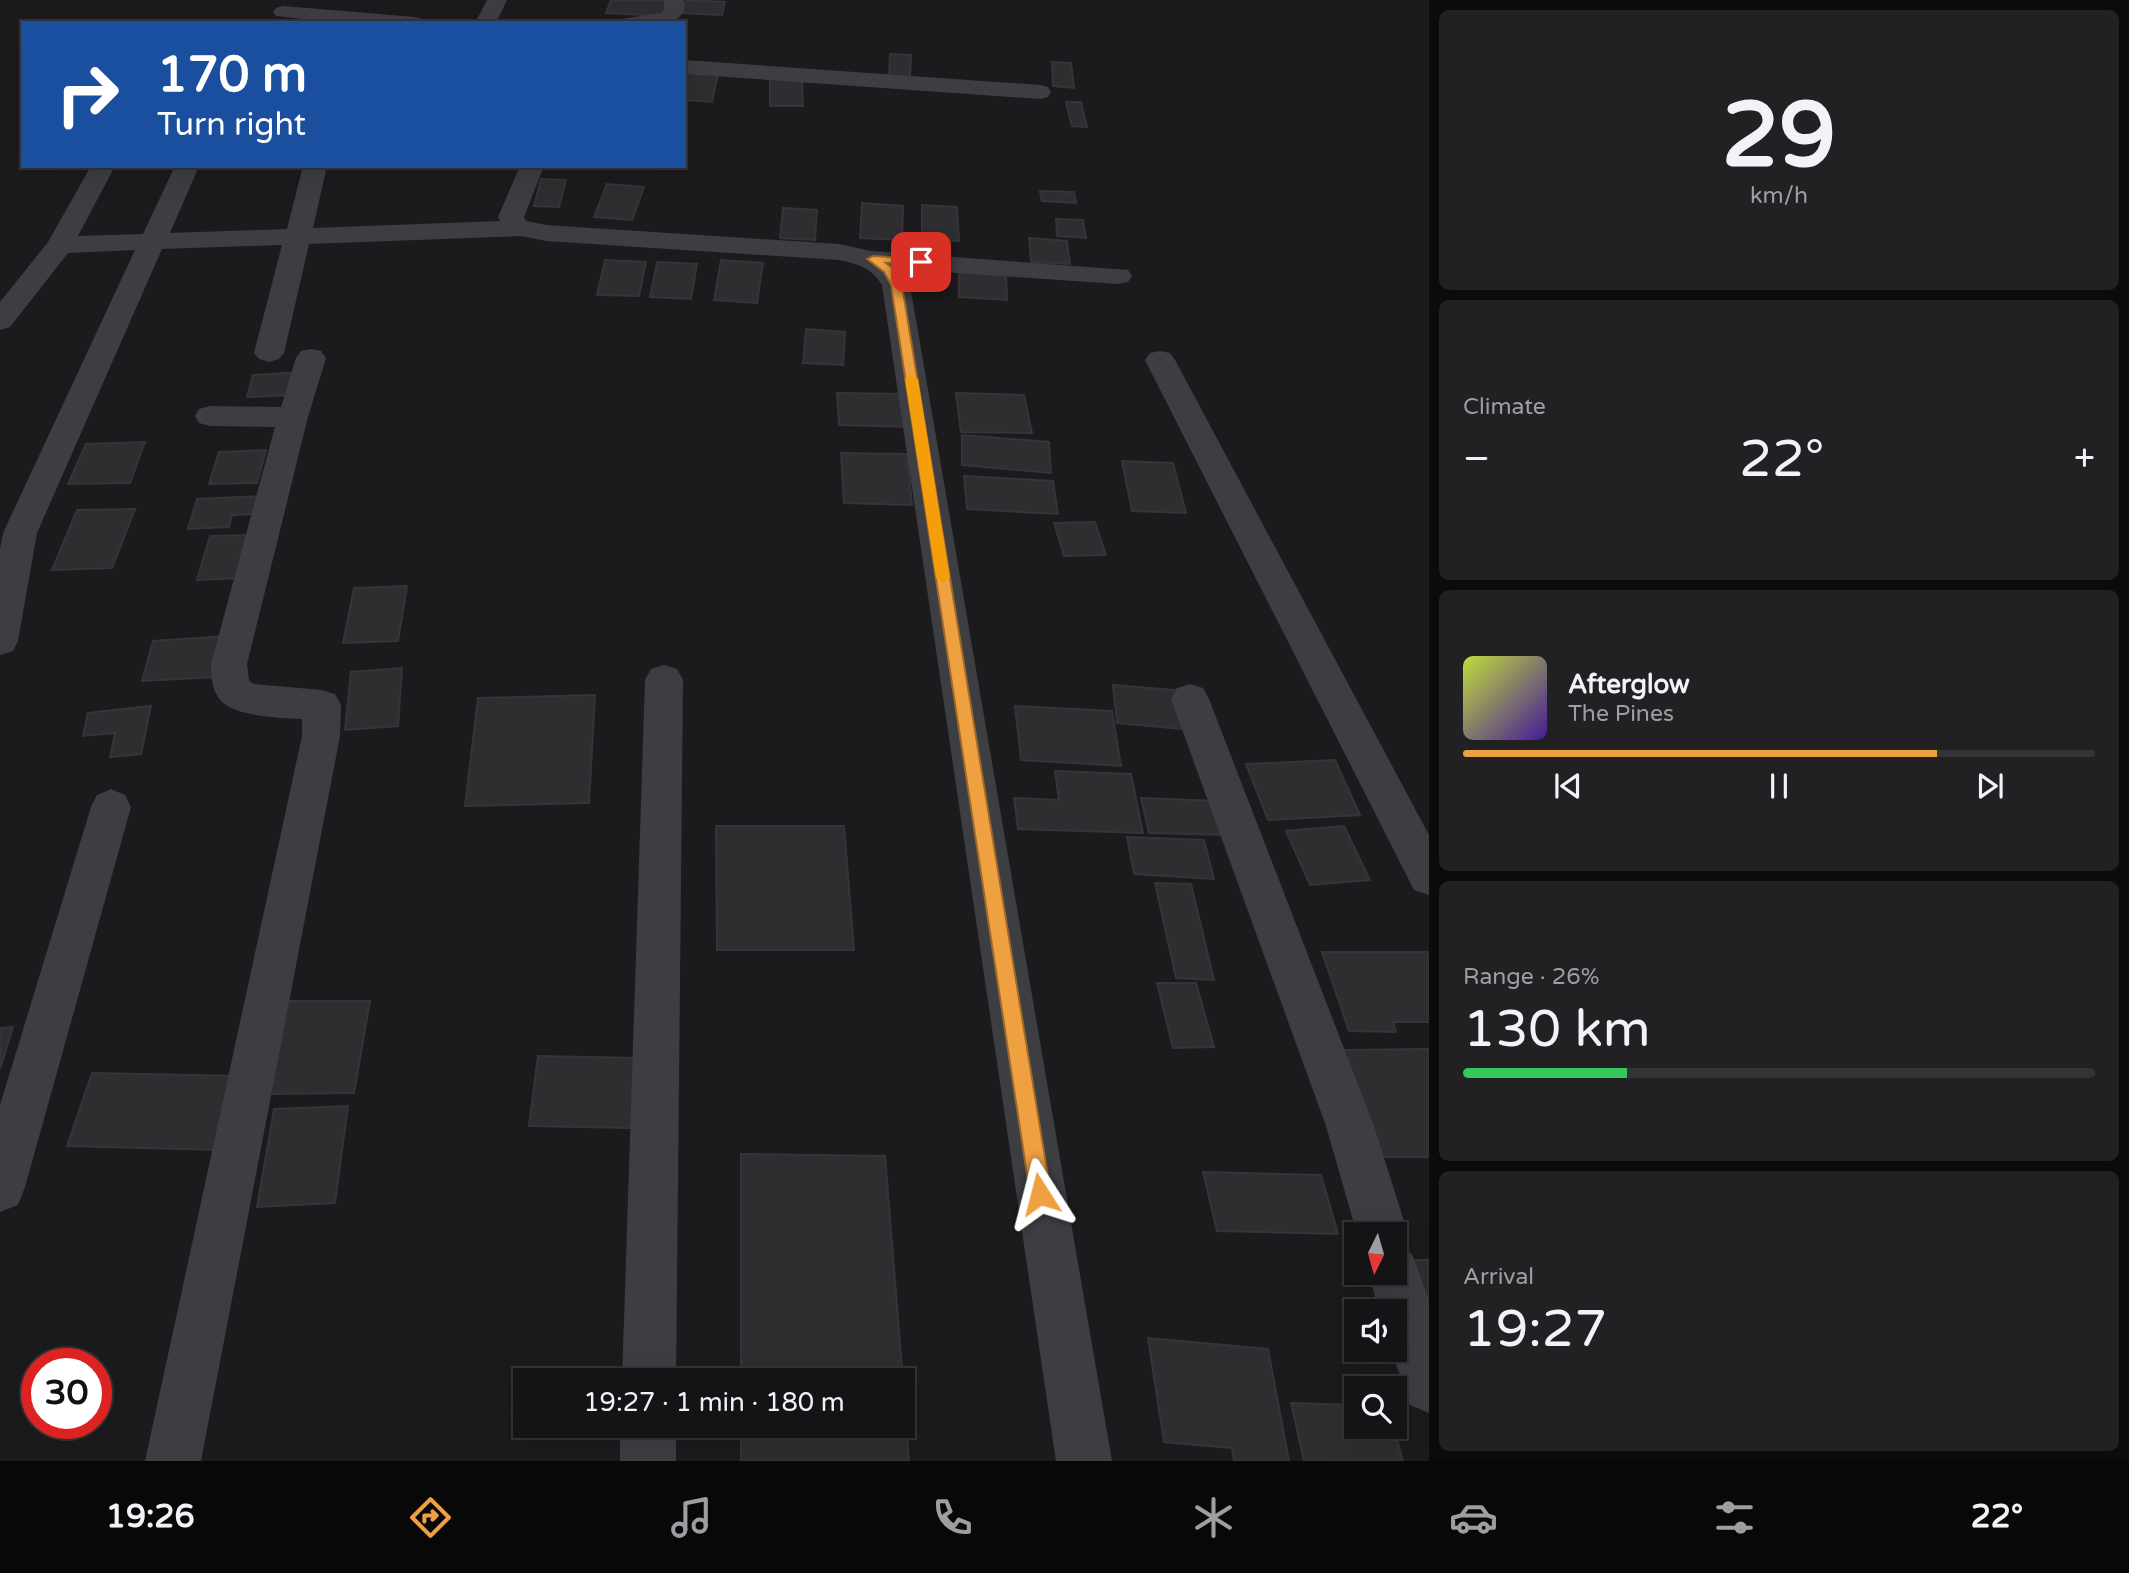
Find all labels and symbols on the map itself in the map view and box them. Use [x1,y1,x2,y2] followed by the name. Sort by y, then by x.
[891,232,951,292] pin
[1003,1157,1077,1231] position arrow
[1344,1222,1407,1284] north arrow
[21,1348,112,1439] speed limit sign: 30

